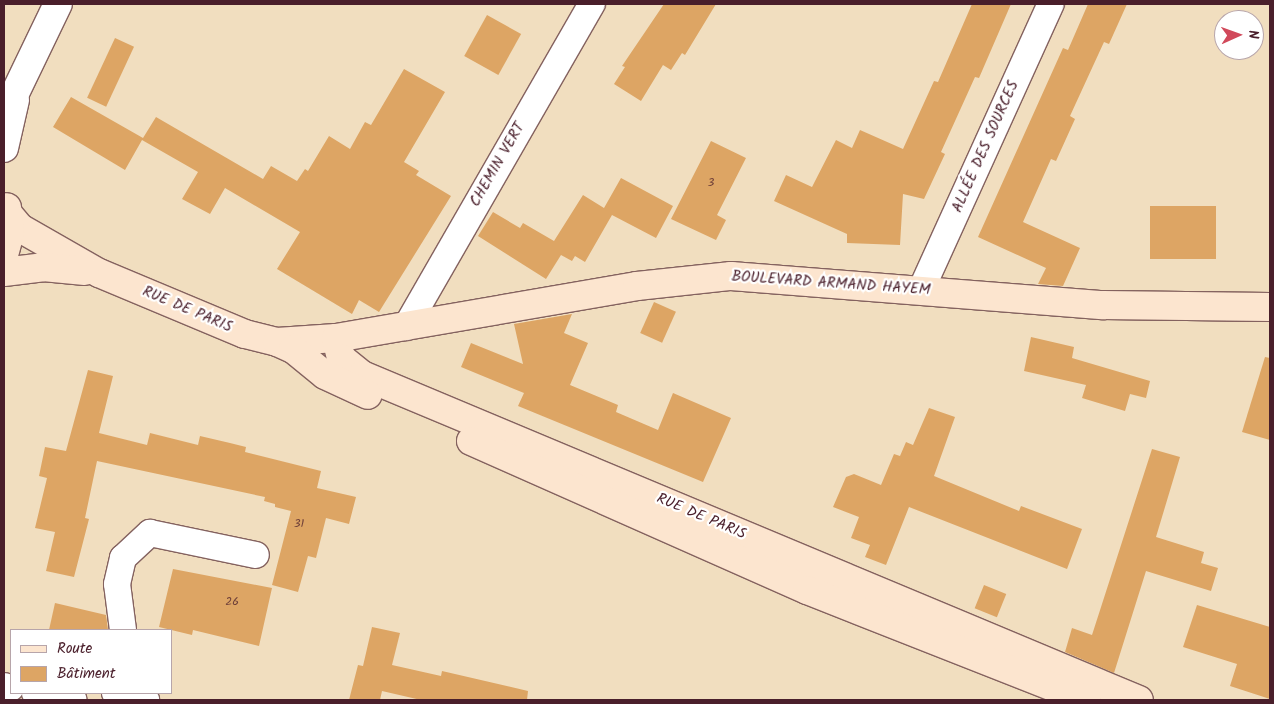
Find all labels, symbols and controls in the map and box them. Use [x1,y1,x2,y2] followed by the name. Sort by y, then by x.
[1214,10,1264,60] north arrow
[1242,30,1264,39] text: N
[949,78,1023,216] street label: ALLÉE DES SOURCES
[467,120,529,210] street label: CHEMIN VERT
[708,176,714,190] house number: 3
[731,268,931,300] street label: BOULEVARD ARMAND HAYEM
[139,283,235,337] street label: RUE DE PARIS
[653,490,749,544] street label: RUE DE PARIS
[294,517,304,531] house number: 31
[225,595,239,609] house number: 26
[10,629,172,694] legend
[57,637,92,661] text: Route
[57,662,116,686] text: Bâtiment

